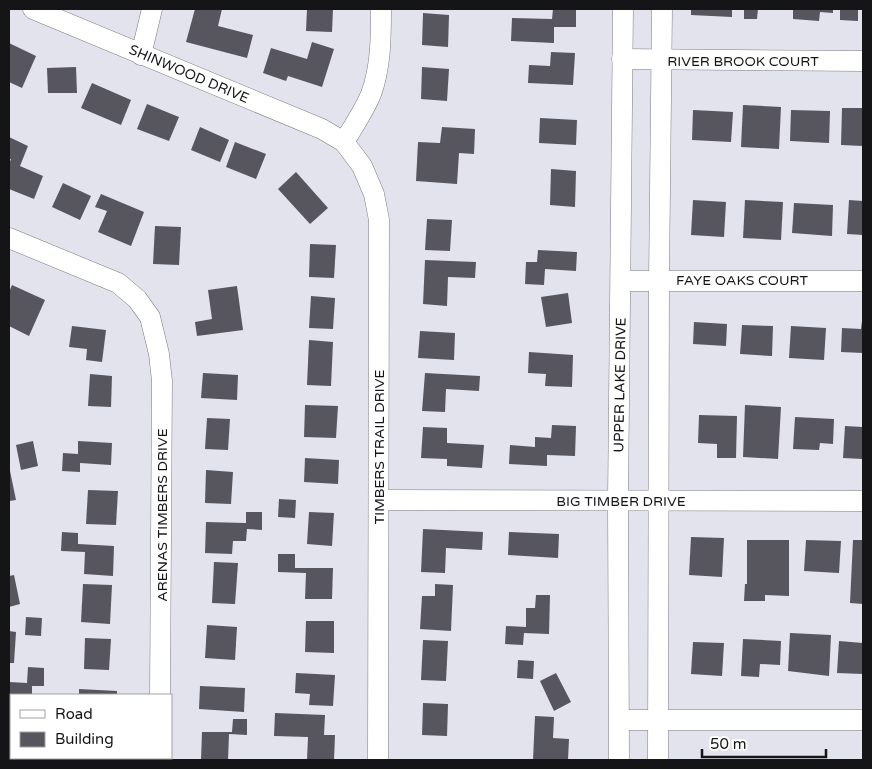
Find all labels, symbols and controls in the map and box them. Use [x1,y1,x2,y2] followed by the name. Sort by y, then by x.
[126,41,252,107] street label: SHINWOOD DRIVE
[667,53,819,70] street label: RIVER BROOK COURT
[676,272,809,289] street label: FAYE OAKS COURT
[610,317,630,453] street label: UPPER LAKE DRIVE
[371,370,388,524] street label: TIMBERS TRAIL DRIVE
[154,428,171,602] street label: ARENAS TIMBERS DRIVE
[556,493,686,510] street label: BIG TIMBER DRIVE
[10,694,172,759] legend
[55,705,93,723] text: Road
[702,726,826,758] scale bar
[55,730,114,748] text: Building
[710,735,747,753] text: 50 m

